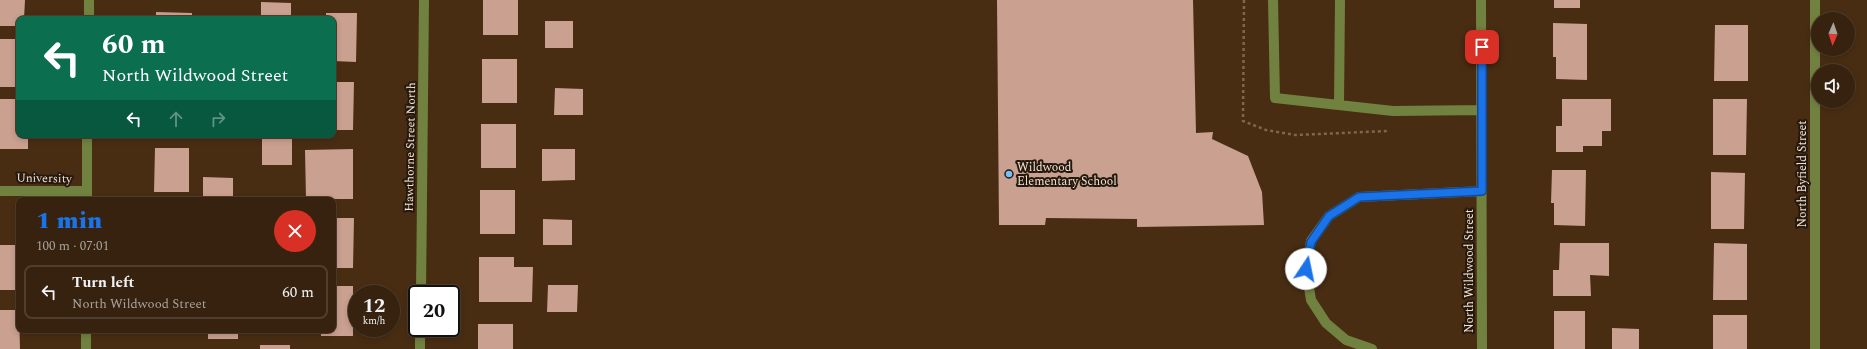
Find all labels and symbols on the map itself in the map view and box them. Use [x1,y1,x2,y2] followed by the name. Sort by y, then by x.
[1811,12,1855,56] north arrow
[1465,30,1499,64] pin
[400,82,421,212] street label: Hawthorne Street North
[1793,120,1812,228] street label: North Byfield Street
[1017,158,1117,191] place label: Wildwood Elementary School
[16,169,73,189] street label: University
[1004,169,1014,179] marker: Wildwood Elementary School
[1460,209,1479,333] street label: North Wildwood Street
[1285,248,1327,290] position arrow
[408,285,460,337] speed limit sign: 20

